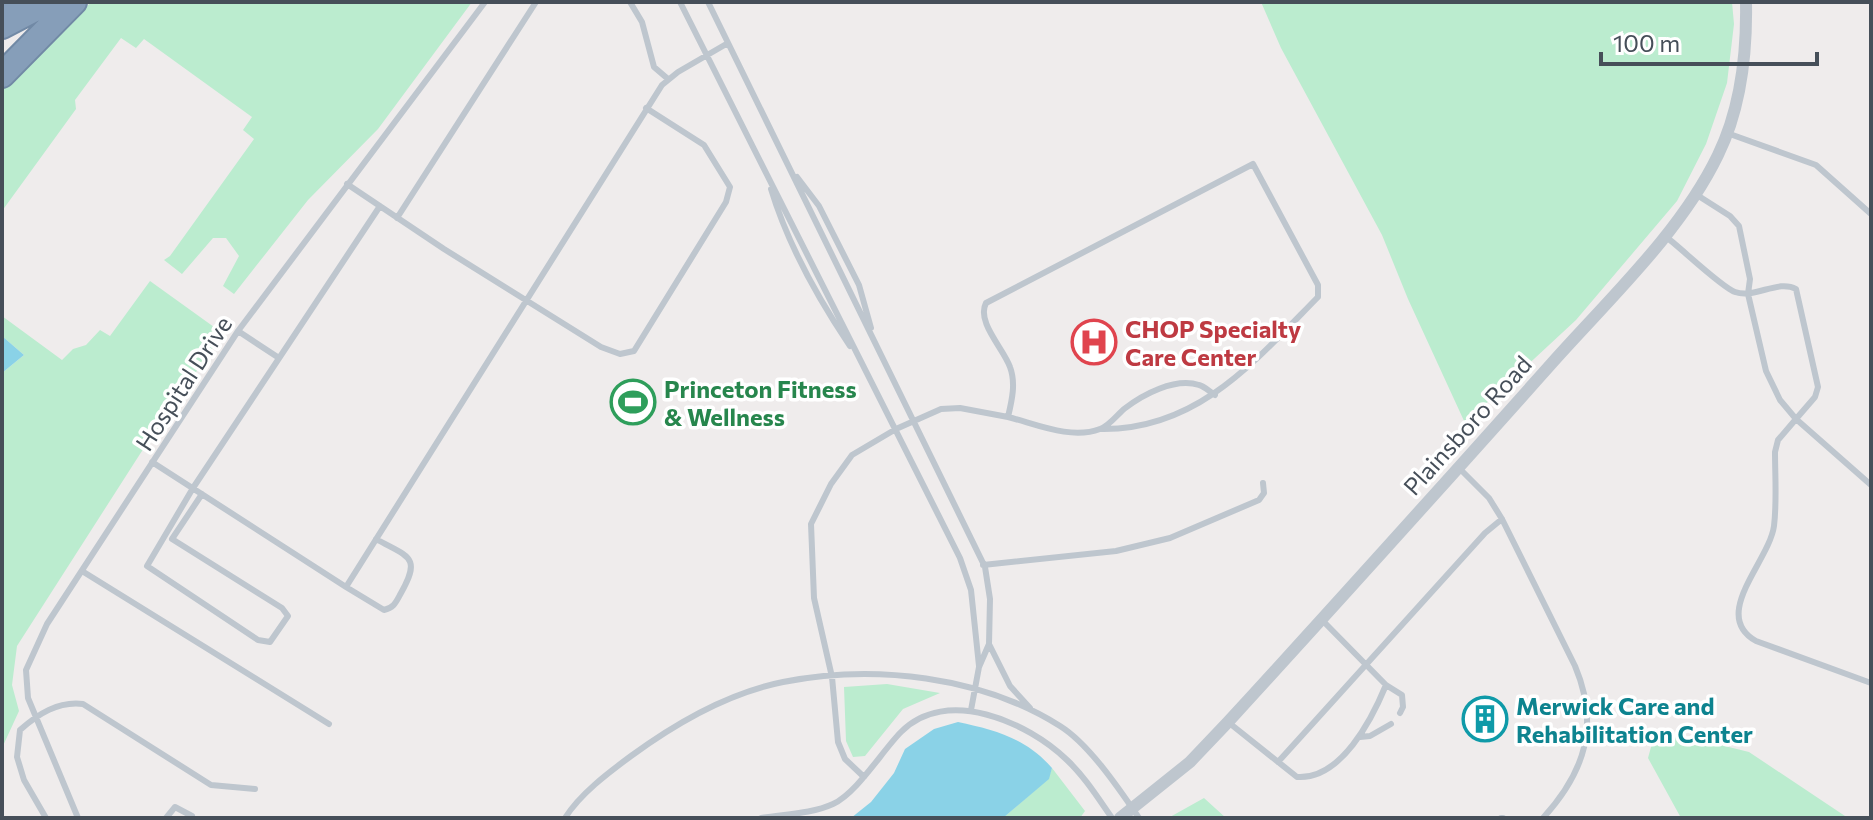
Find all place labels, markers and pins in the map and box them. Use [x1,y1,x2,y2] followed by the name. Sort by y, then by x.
[1125,314,1301,371] place label: CHOP Specialty Care Center
[1070,318,1118,366] hospital icon: CHOP Specialty Care Center
[664,374,857,431] place label: Princeton Fitness & Wellness
[609,378,657,426] sports icon: Princeton Fitness & Wellness
[1516,691,1753,748] place label: Merwick Care and Rehabilitation Center
[1461,695,1509,743] building icon: Merwick Care and Rehabilitation Center

